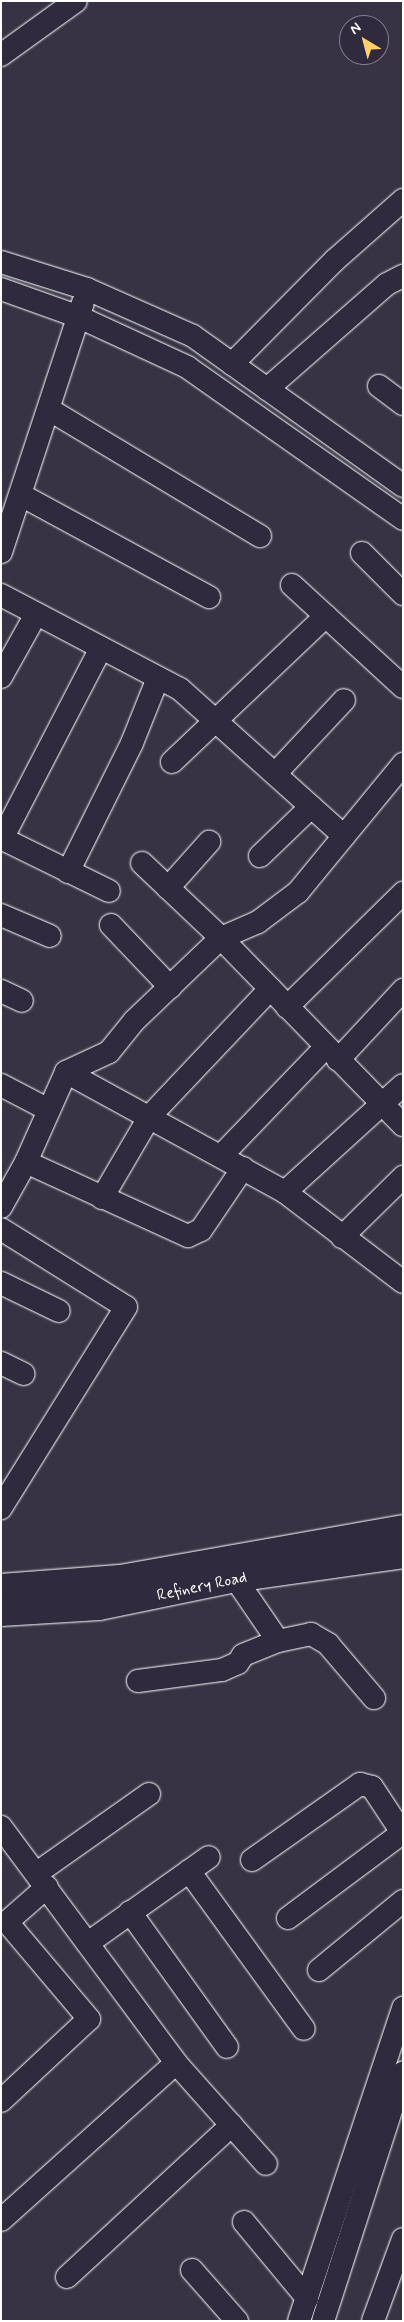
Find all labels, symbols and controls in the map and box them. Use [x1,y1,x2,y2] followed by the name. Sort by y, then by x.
[339,15,389,65] north arrow
[346,19,365,39] text: N
[155,1568,249,1606] street label: Refinery Road

